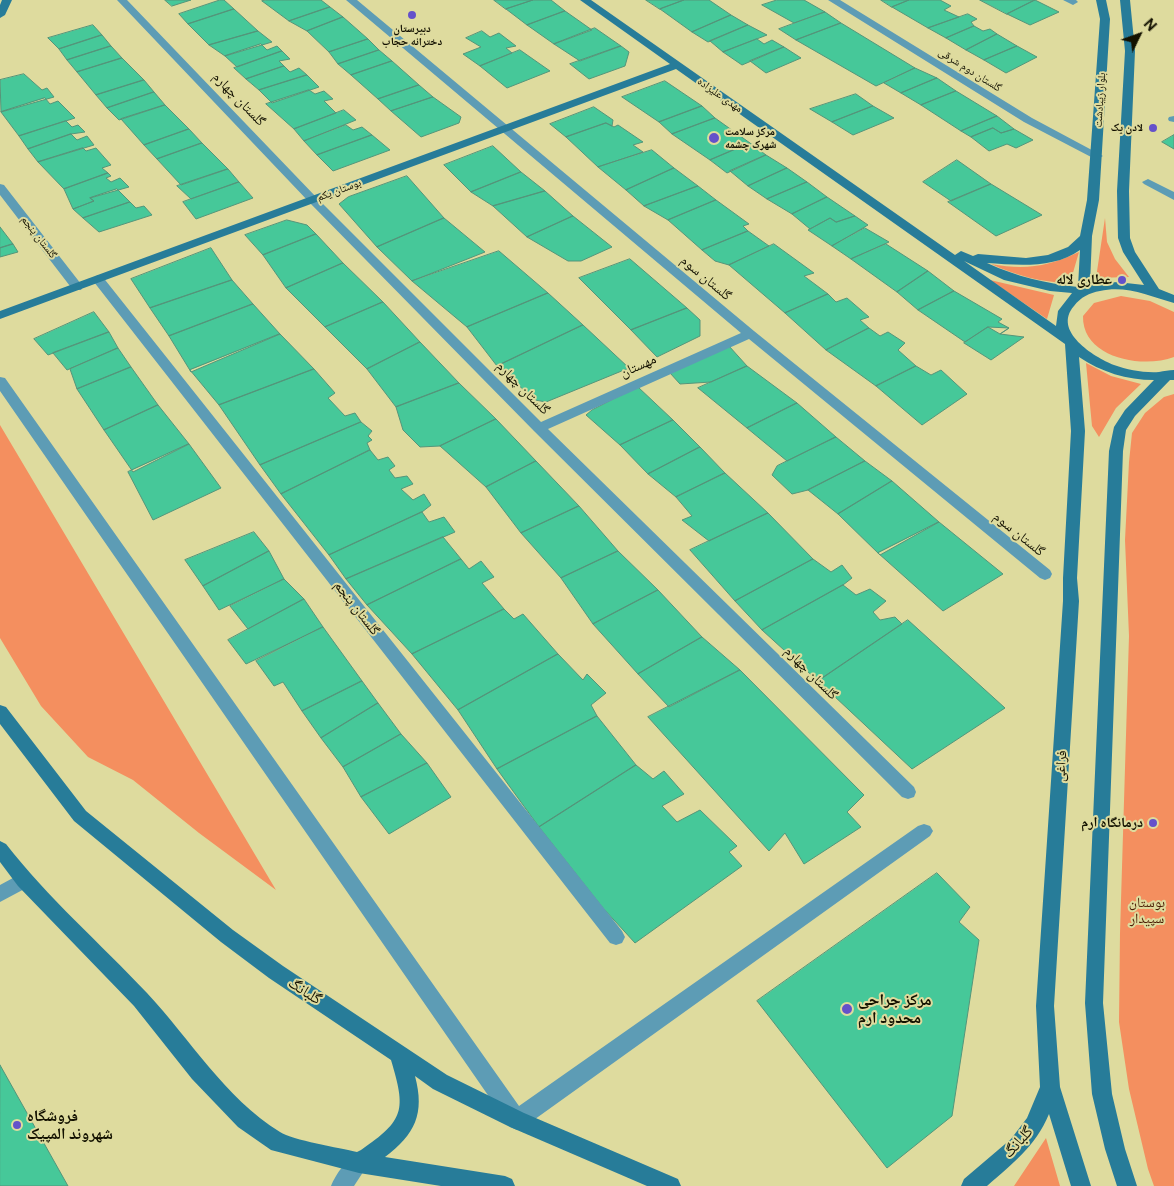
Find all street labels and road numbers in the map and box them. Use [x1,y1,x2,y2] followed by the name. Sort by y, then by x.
[936,45,1004,95] street label: گلستان دوم شرقی
[209,68,269,130] street label: گلستان چهارم
[1091,72,1109,128] street label: بلوار زیبادشت
[695,75,745,115] street label: مهدی علیزاده
[315,176,363,204] street label: بوستان یکم
[18,213,60,261] street label: گلستان پنجم
[677,252,735,304] street label: گلستان سوم
[617,351,659,381] street label: مهستان
[493,358,553,418] street label: گلستان چهارم
[990,508,1048,560] street label: گلستان سوم
[331,577,383,639] street label: گلستان پنجم
[781,643,841,703] street label: گلستان چهارم
[1052,750,1070,782] street label: فراغی
[285,973,325,1009] street label: گلبانگ
[999,1122,1037,1162] street label: گلبانگ

